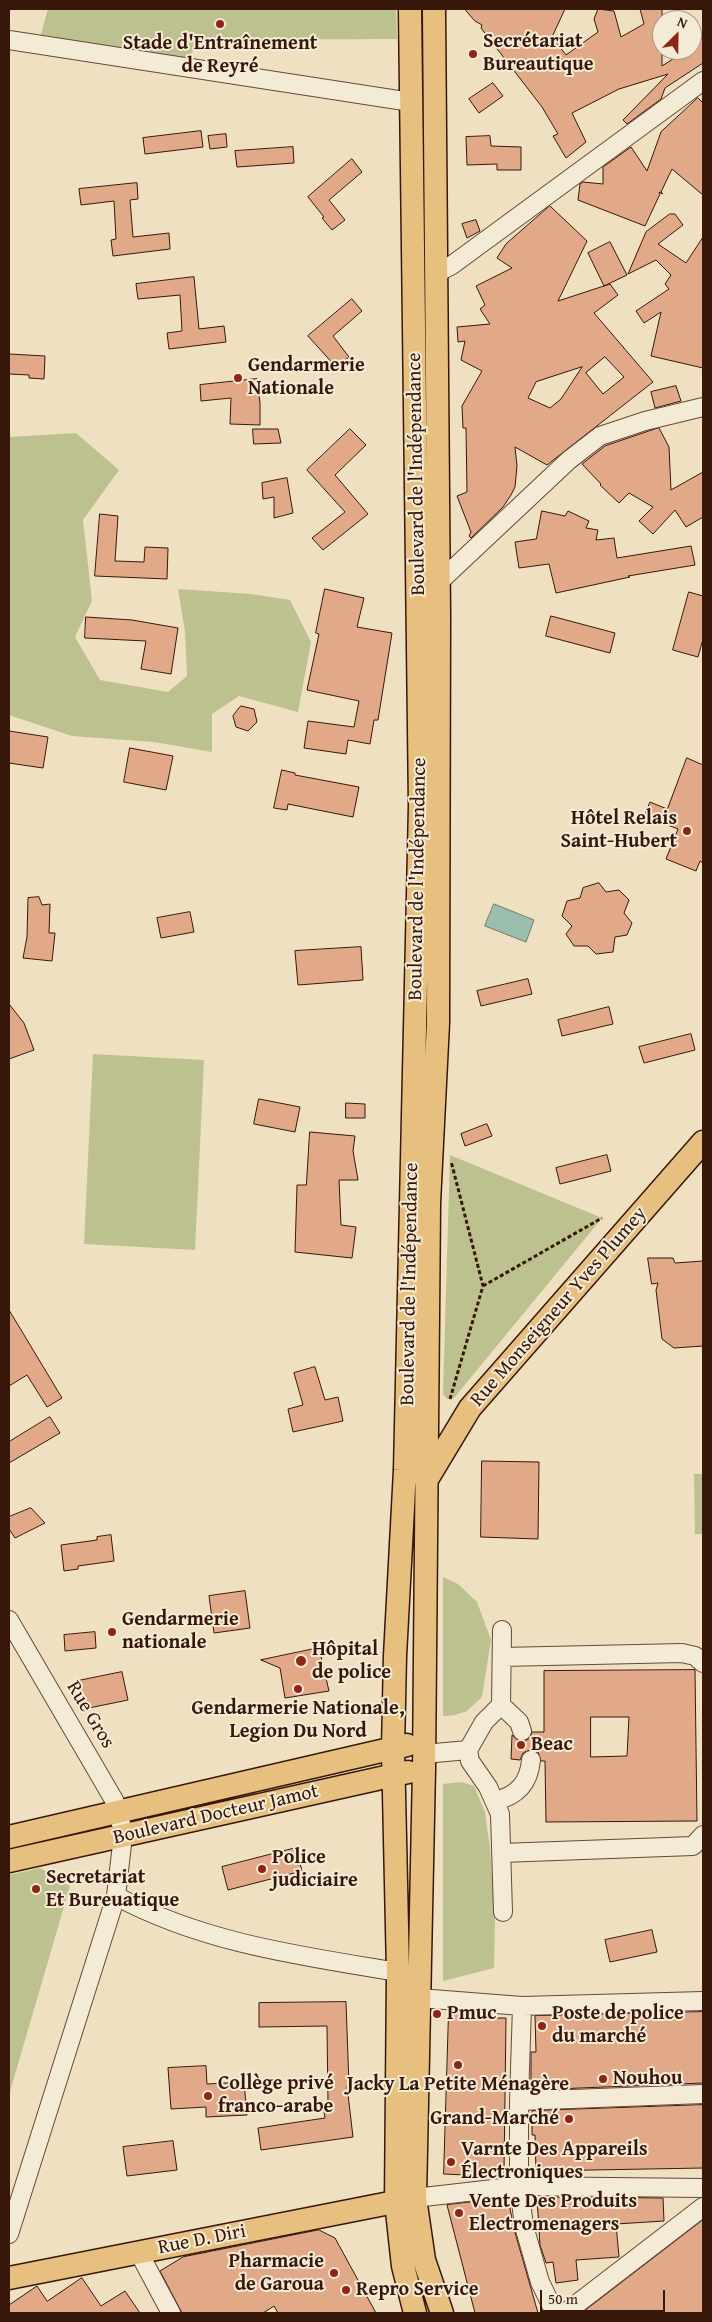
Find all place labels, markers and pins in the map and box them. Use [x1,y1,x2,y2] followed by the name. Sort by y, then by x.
[214,18,226,30] marker: Stade d'Entraînement de Reyré
[483,30,594,77] place label: Secrétariat Bureautique
[123,32,317,79] place label: Stade d'Entraînement de Reyré
[467,48,479,60] marker: Secrétariat Bureautique
[248,354,365,401] place label: Gendarmerie Nationale
[232,372,244,384] marker: Gendarmerie Nationale
[561,807,677,854] place label: Hôtel Relais Saint-Hubert
[681,825,693,837] marker: Hôtel Relais Saint-Hubert
[122,1608,239,1655] place label: Gendarmerie nationale
[106,1626,118,1638] marker: Gendarmerie nationale
[312,1638,391,1685] place label: Hôpital de police
[294,1654,308,1668] marker: Hôpital de police
[292,1683,304,1695] marker: Gendarmerie Nationale, Legion Du Nord
[191,1697,405,1744] place label: Gendarmerie Nationale, Legion Du Nord
[531,1733,573,1757] place label: Beac
[515,1739,527,1751] marker: Beac
[272,1846,358,1893] place label: Police judiciaire
[256,1863,268,1875] marker: Police judiciaire
[46,1866,179,1913] place label: Secretariat Et Bureuatique
[30,1883,42,1895] marker: Secretariat Et Bureuatique
[447,2002,496,2026] place label: Pmuc
[552,2002,684,2049] place label: Poste de police du marché
[431,2008,443,2020] marker: Pmuc
[536,2020,548,2032] marker: Poste de police du marché
[452,2059,464,2071] marker: Jacky La Petite Ménagère
[613,2067,682,2091] place label: Nouhou
[218,2072,334,2119] place label: Collège privé franco-arabe
[347,2073,569,2097] place label: Jacky La Petite Ménagère
[597,2073,609,2085] marker: Nouhou
[202,2090,214,2102] marker: Collège privé franco-arabe
[430,2107,559,2131] place label: Grand-Marché
[563,2113,575,2125] marker: Grand-Marché
[461,2138,648,2185] place label: Varnte Des Appareils Électroniques
[445,2156,457,2168] marker: Varnte Des Appareils Électroniques
[469,2190,637,2237] place label: Vente Des Produits Electromenagers
[453,2207,465,2219] marker: Vente Des Produits Electromenagers
[228,2250,324,2297] place label: Pharmacie de Garoua
[328,2267,340,2279] marker: Pharmacie de Garoua
[356,2278,479,2302] place label: Repro Service
[340,2284,352,2296] marker: Repro Service

